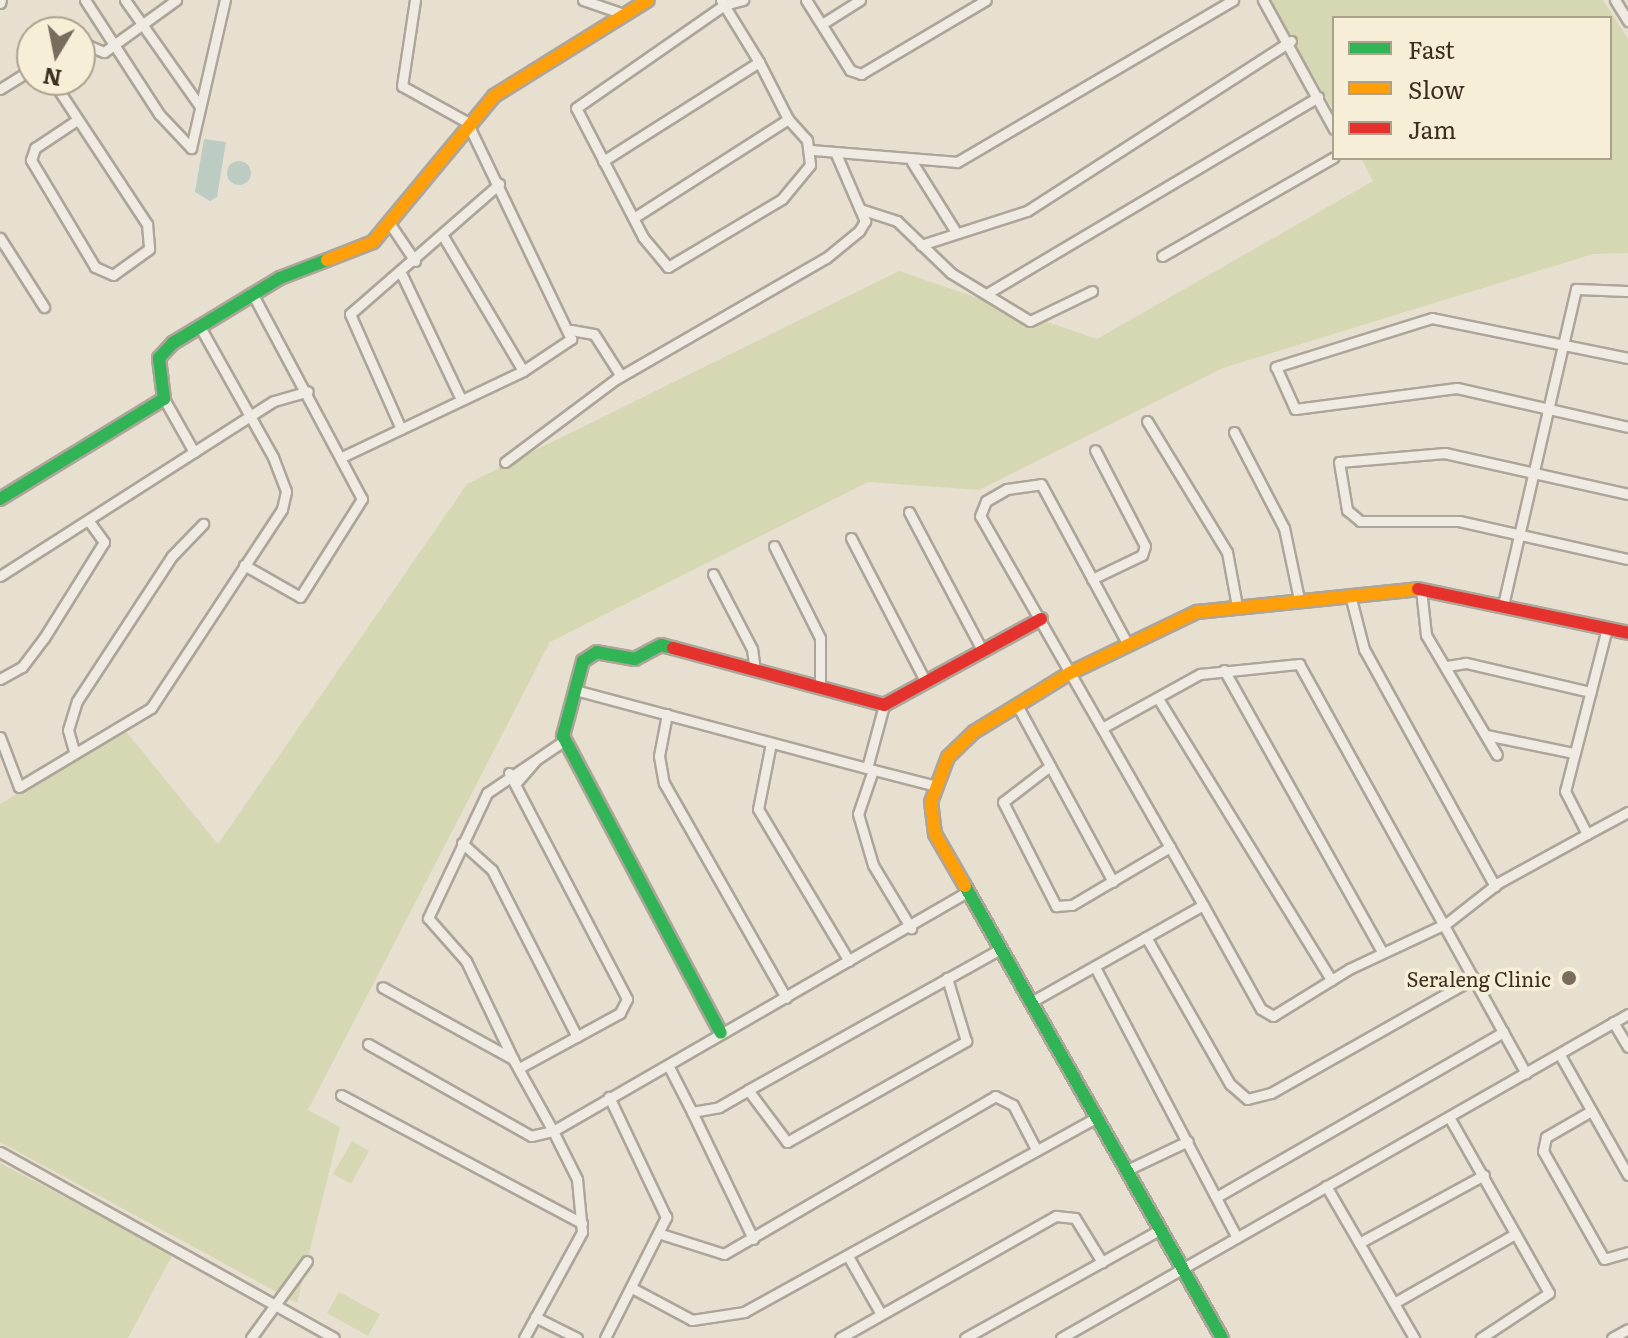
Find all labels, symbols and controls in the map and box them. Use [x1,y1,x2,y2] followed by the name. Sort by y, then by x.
[16,16,96,96] north arrow
[1332,16,1612,160] legend
[1408,31,1455,66] text: Fast
[40,60,64,96] text: N
[1408,71,1465,106] text: Slow
[1408,111,1456,146] text: Jam
[1407,966,1551,990] place label: Seraleng Clinic
[1558,967,1580,989] marker: Seraleng Clinic

